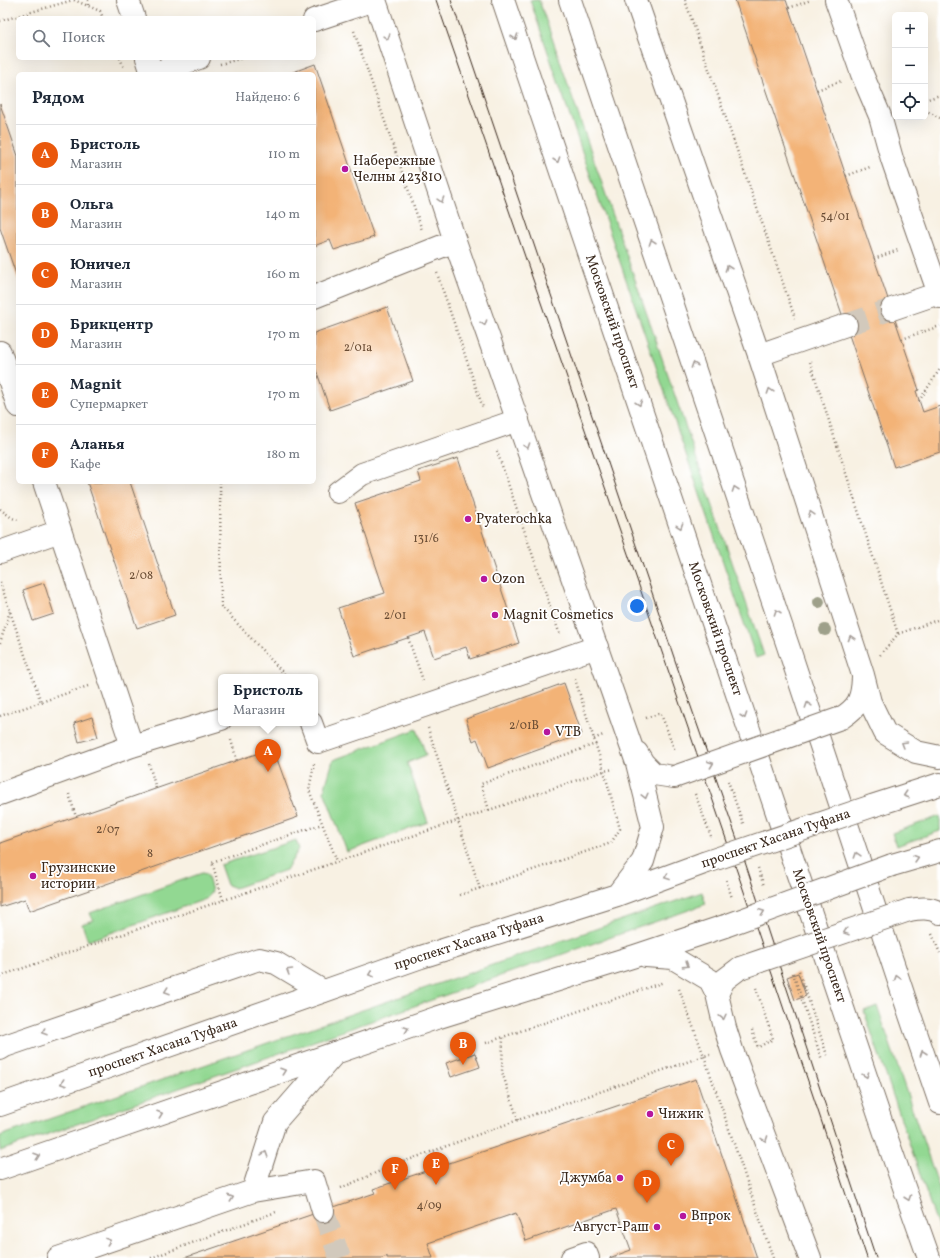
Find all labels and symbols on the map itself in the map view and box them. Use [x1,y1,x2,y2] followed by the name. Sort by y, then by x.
[382,33,391,40] one-way arrow
[511,33,519,40] one-way arrow
[353,152,442,187] place label: Набережные Челны 423810
[552,157,561,164] one-way arrow
[340,164,350,174] marker: Набережные Челны 423810
[437,197,445,204] one-way arrow
[820,209,850,225] house number: 54/01
[648,239,657,246] one-way arrow
[580,252,644,392] street label: Московский проспект
[725,264,733,271] one-way arrow
[479,320,487,327] one-way arrow
[344,340,372,356] house number: 2/01а
[690,362,698,369] one-way arrow
[767,387,775,394] one-way arrow
[634,399,643,406] one-way arrow
[522,442,530,449] one-way arrow
[732,485,740,492] one-way arrow
[476,510,552,529] place label: Pyaterochka
[807,511,816,518] one-way arrow
[463,514,473,524] marker: Pyaterochka
[676,522,684,529] one-way arrow
[413,531,439,547] house number: 131/6
[683,559,747,699] street label: Московский проспект
[129,568,153,584] house number: 2/08
[492,570,525,589] place label: Ozon
[479,574,489,584] marker: Ozon
[627,596,647,616] your location
[503,606,613,625] place label: Magnit Cosmetics
[384,608,406,624] house number: 2/01
[773,608,782,615] one-way arrow
[490,610,500,620] marker: Magnit Cosmetics
[847,635,856,642] one-way arrow
[804,701,813,708] one-way arrow
[740,712,748,719] one-way arrow
[509,718,539,734] house number: 2/01В
[555,723,581,742] place label: VTB
[542,727,552,737] marker: VTB
[255,739,281,772] pin: A
[901,742,908,749] one-way arrow
[707,760,714,769] one-way arrow
[903,790,910,799] one-way arrow
[641,793,649,800] one-way arrow
[699,805,853,873] street label: проспект Хасана Туфана
[96,822,120,838] house number: 2/07
[147,846,153,862] house number: 8
[853,852,862,859] one-way arrow
[912,854,919,863] one-way arrow
[41,859,116,894] place label: Грузинские истории
[787,866,851,1006] street label: Московский проспект
[28,871,38,881] marker: Грузинские истории
[664,872,671,880] one-way arrow
[392,909,546,975] street label: проспект Хасана Туфана
[758,909,765,917] one-way arrow
[842,927,849,935] one-way arrow
[682,960,689,968] one-way arrow
[286,968,293,976] one-way arrow
[368,970,375,978] one-way arrow
[894,975,902,982] one-way arrow
[164,986,171,994] one-way arrow
[718,1013,726,1020] one-way arrow
[86,1014,240,1082] street label: проспект Хасана Туфана
[402,1025,409,1033] one-way arrow
[41,1028,48,1036] one-way arrow
[450,1032,476,1065] pin: B
[919,1049,927,1056] one-way arrow
[279,1068,286,1076] one-way arrow
[861,1072,870,1079] one-way arrow
[60,1078,67,1086] one-way arrow
[658,1105,704,1124] place label: Чижик
[645,1109,655,1119] marker: Чижик
[156,1110,163,1118] one-way arrow
[658,1133,684,1166] pin: C
[761,1136,769,1143] one-way arrow
[260,1150,268,1157] one-way arrow
[33,1152,40,1161] one-way arrow
[423,1152,449,1185] pin: E
[382,1157,408,1190] pin: F
[560,1169,612,1188] place label: Джумба
[634,1170,660,1203] pin: D
[615,1173,625,1183] marker: Джумба
[227,1195,234,1203] one-way arrow
[903,1195,912,1202] one-way arrow
[416,1198,442,1214] house number: 4/09
[691,1207,731,1226] place label: Впрок
[678,1211,688,1221] marker: Впрок
[573,1218,649,1237] place label: Август-Раш
[652,1222,662,1232] marker: Август-Раш
[104,1237,111,1245] one-way arrow

